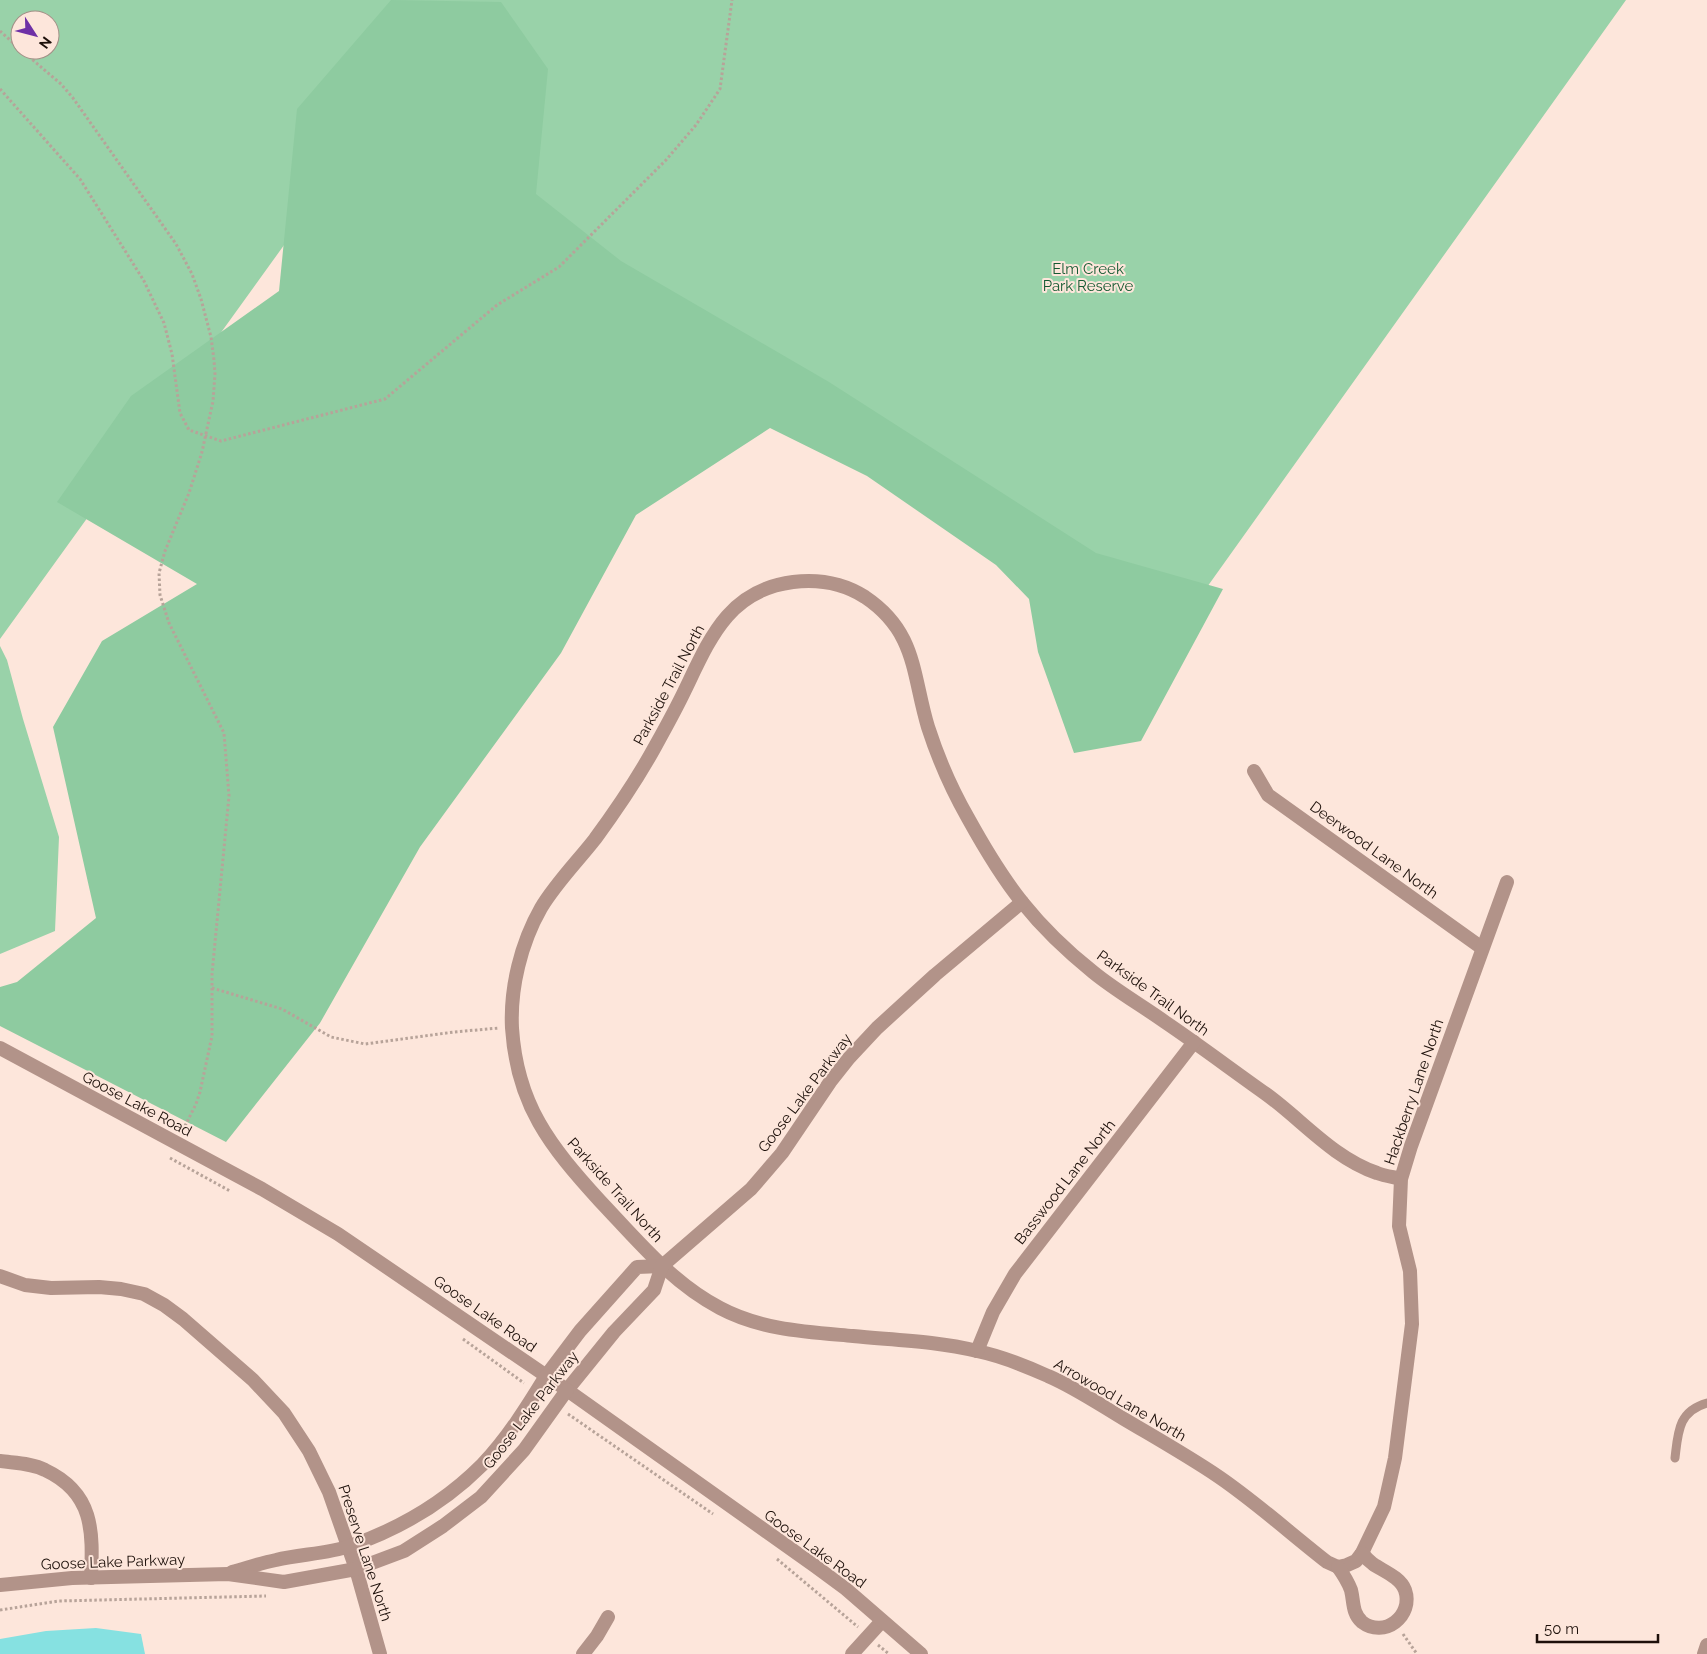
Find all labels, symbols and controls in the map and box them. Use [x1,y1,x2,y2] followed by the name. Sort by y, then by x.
[10,10,60,60] north arrow
[36,34,55,52] text: N
[1043,260,1134,295] park label: Elm Creek Park Reserve
[630,622,708,748] street label: Parkside Trail North
[1306,797,1442,903] street label: Deerwood Lane North
[1093,946,1213,1040] street label: Parkside Trail North
[1381,1017,1447,1167] street label: Hackberry Lane North
[754,1030,856,1156] street label: Goose Lake Parkway
[79,1068,195,1140] street label: Goose Lake Road
[1011,1116,1119,1248] street label: Basswood Lane North
[563,1134,667,1246] street label: Parkside Trail North
[430,1272,540,1356] street label: Goose Lake Road
[479,1348,583,1472] street label: Goose Lake Parkway
[1051,1355,1189,1445] street label: Arrowood Lane North
[334,1482,396,1624] street label: Preserve Lane North
[761,1506,869,1592] street label: Goose Lake Road
[41,1550,185,1574] street label: Goose Lake Parkway
[1537,1612,1658,1644] scale bar
[1544,1620,1579,1638] text: 50 m

